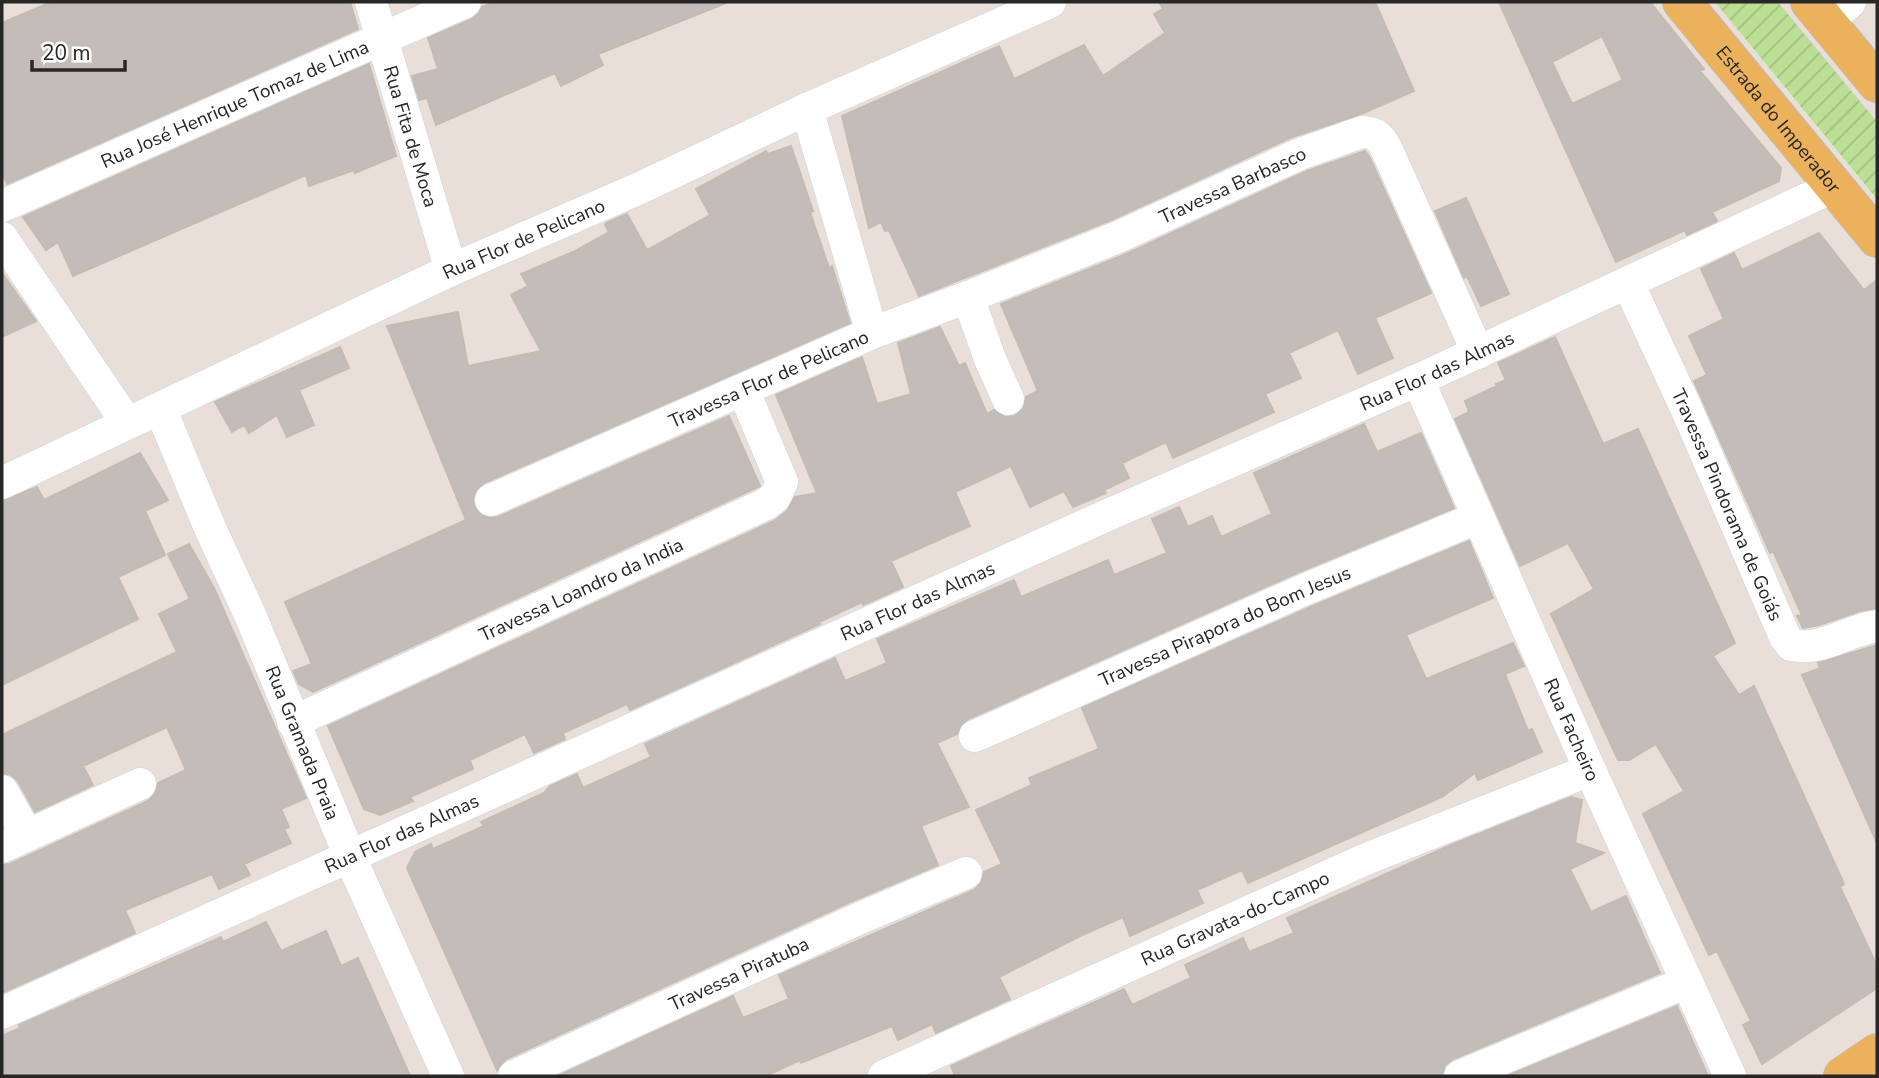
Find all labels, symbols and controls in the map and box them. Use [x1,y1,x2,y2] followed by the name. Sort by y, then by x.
[32,28,124,72] scale bar
[97,34,373,175] street label: Rua José Henrique Tomaz de Lima
[42,39,91,67] text: 20 m
[1710,41,1847,199] street label: Estrada do Imperador
[377,63,444,210] street label: Rua Fita de Moca
[1155,141,1311,231] street label: Travessa Barbasco
[438,193,609,286] street label: Rua Flor de Pelicano
[665,324,873,435] street label: Travessa Flor de Pelicano
[1356,325,1518,418] street label: Rua Flor das Almas
[1665,385,1789,625] street label: Travessa Pindorama de Goiás
[475,532,688,648] street label: Travessa Loandro da India
[836,556,999,648] street label: Rua Flor das Almas
[1095,560,1355,693] street label: Travessa Pirapora do Bom Jesus
[259,662,345,824] street label: Rua Gramada Praia
[1537,674,1605,786] street label: Rua Facheiro
[320,788,483,880] street label: Rua Flor das Almas
[1137,865,1334,973] street label: Rua Gravata-do-Campo
[665,931,813,1018] street label: Travessa Piratuba

